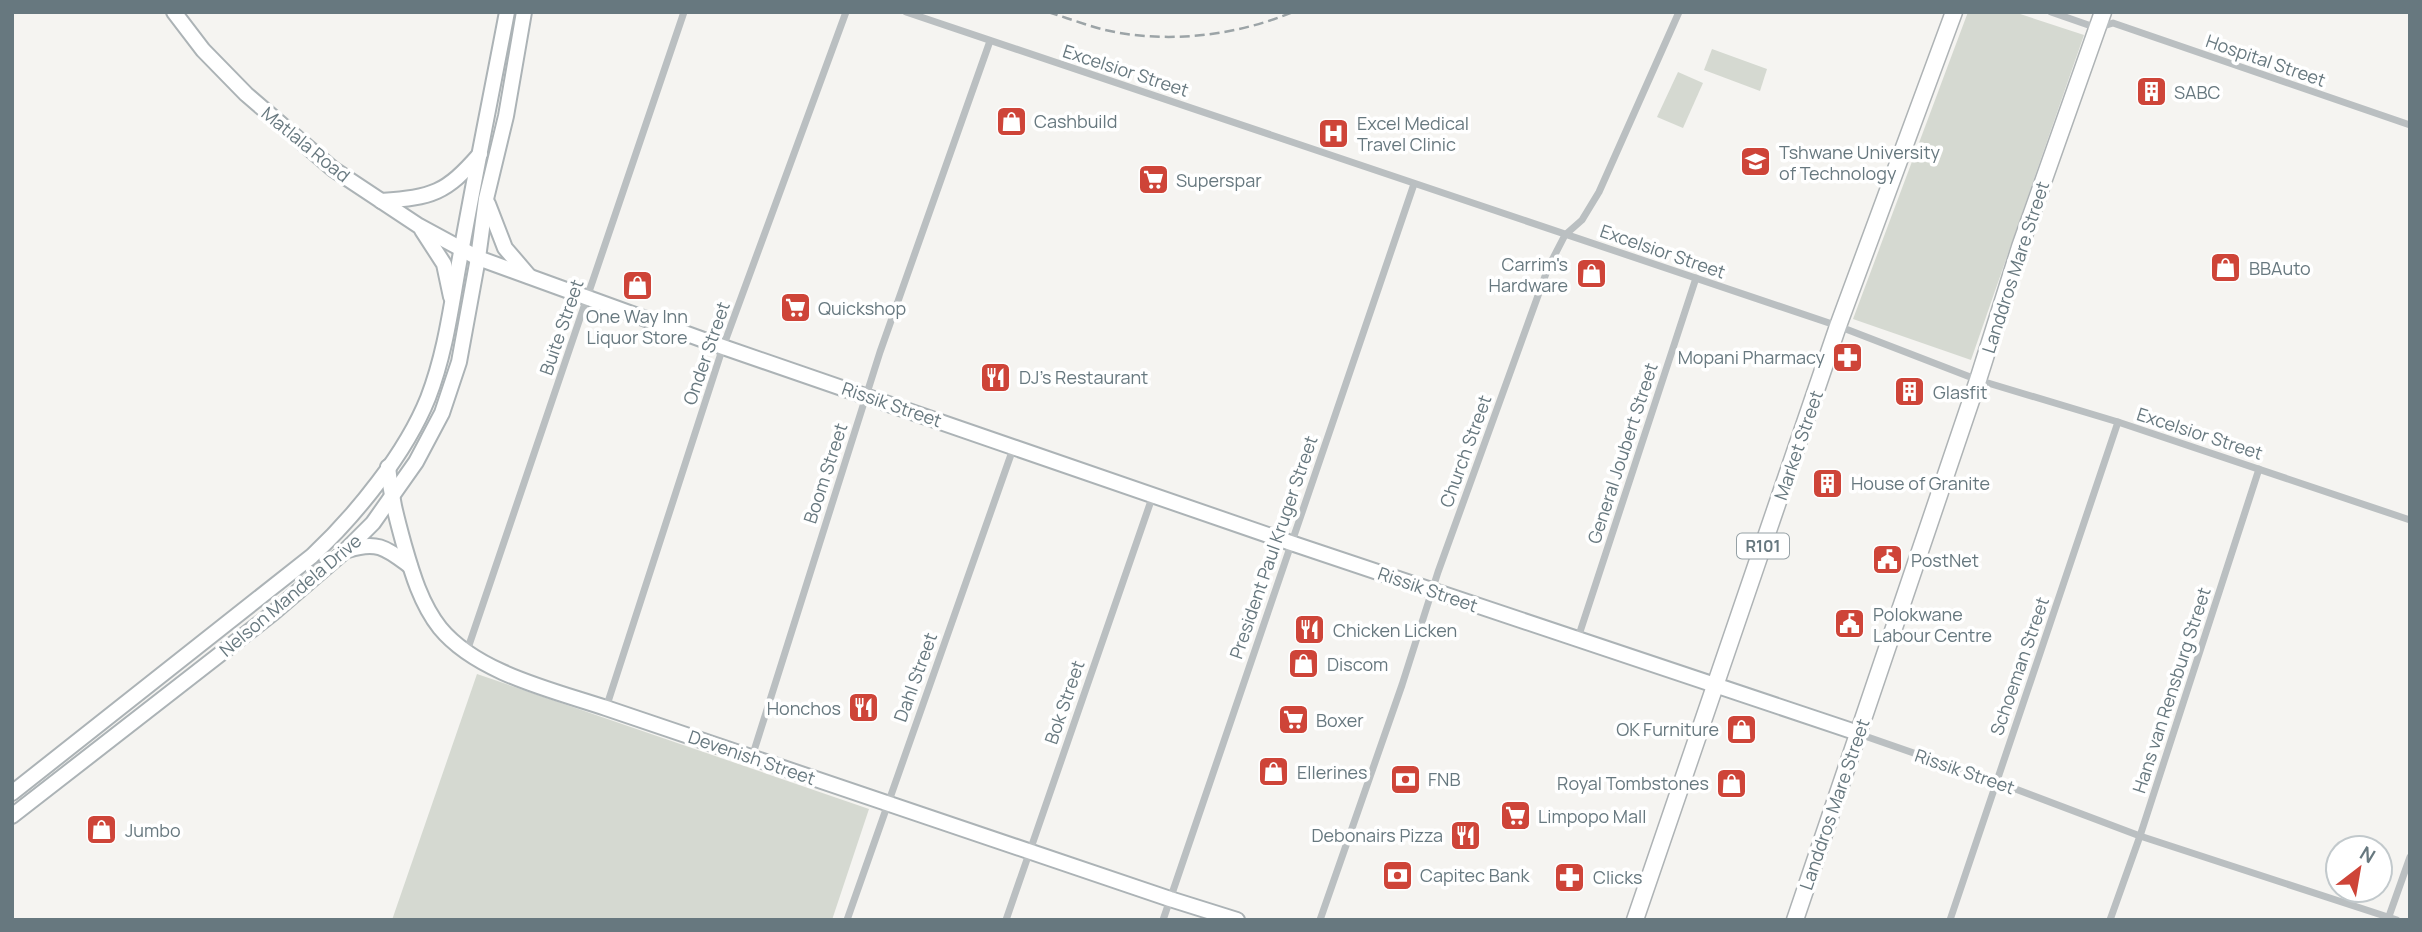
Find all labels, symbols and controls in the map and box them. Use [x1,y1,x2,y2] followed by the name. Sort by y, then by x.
[2203,28,2329,92] street label: Hospital Street
[1060,38,1192,102] street label: Excelsior Street
[2134,75,2168,109] building icon: SABC
[2174,80,2221,104] place label: SABC
[257,101,355,187] street label: Matlala Road
[994,104,1028,138] shop icon: Cashbuild
[1034,109,1117,133] place label: Cashbuild
[1357,111,1469,156] place label: Excel Medical Travel Clinic
[1317,116,1351,150] hospital icon: Excel Medical Travel Clinic
[1779,140,1940,185] place label: Tshwane University of Technology
[1739,145,1773,179] school or university icon: Tshwane University of Technology
[1136,163,1170,197] supermarket icon: Superspar
[1176,168,1262,192] place label: Superspar
[1976,178,2054,356] street label: Landdros Mare Street
[1597,218,1729,284] street label: Excelsior Street
[2209,251,2243,285] shop icon: BBAuto
[1489,252,1568,297] place label: Carrim's Hardware
[2249,256,2311,280] place label: BBAuto
[1574,257,1608,291] shop icon: Carrim's Hardware
[620,269,654,303] shop icon: One Way Inn Liquor Store
[533,276,589,378] street label: Buite Street
[778,291,812,325] supermarket icon: Quickshop
[818,296,906,320] place label: Quickshop
[677,298,735,408] street label: Onder Street
[586,304,688,349] place label: One Way Inn Liquor Store
[1831,340,1865,374] pharmacy icon: Mopani Pharmacy
[1678,345,1826,369] place label: Mopani Pharmacy
[1581,359,1663,547] street label: General Joubert Street
[979,360,1013,394] restaurant icon: DJ's Restaurant
[1019,365,1148,389] place label: DJ's Restaurant
[1893,375,1927,409] building icon: Glasfit
[839,376,945,432] street label: Rissik Street
[1933,380,1987,404] place label: Glasfit
[1768,387,1828,503] street label: Market Street
[1434,392,1496,510] street label: Church Street
[2134,401,2266,465] street label: Excelsior Street
[798,420,852,526] street label: Boom Street
[1223,432,1323,662] street label: President Paul Kruger Street
[1811,466,1845,500] building icon: House of Granite
[1851,471,1990,495] place label: House of Granite
[214,529,366,661] street label: Nelson Mandela Drive
[1737,534,1789,558] road number: R101
[1871,543,1905,577] public building icon: PostNet
[1911,548,1979,572] place label: PostNet
[1375,561,1481,617] street label: Rissik Street
[2126,584,2216,796] street label: Hans van Rensburg Street
[1984,594,2054,738] street label: Schoeman Street
[1873,602,1992,647] place label: Polokwane Labour Centre
[1833,607,1867,641] public building icon: Polokwane Labour Centre
[1293,613,1327,647] restaurant icon: Chicken Licken
[1333,618,1457,642] place label: Chicken Licken
[888,629,942,725] street label: Dahl Street
[1287,647,1321,681] shop icon: Discom
[1327,652,1388,676] place label: Discom
[1038,657,1090,747] street label: Bok Street
[847,691,881,725] restaurant icon: Honchos
[767,696,841,720] place label: Honchos
[1276,703,1310,737] supermarket icon: Boxer
[1316,708,1364,732] place label: Boxer
[1725,712,1759,746] shop icon: OK Furniture
[1793,715,1875,893] street label: Landdros Mare Street
[1616,717,1719,741] place label: OK Furniture
[685,724,819,790] street label: Devenish Street
[1912,743,2018,799] street label: Rissik Street
[1257,755,1291,789] shop icon: Ellerines
[1297,760,1367,784] place label: Ellerines
[1388,762,1422,796] bank icon: FNB
[1715,766,1749,800] shop icon: Royal Tombstones
[1428,767,1460,791] place label: FNB
[1557,771,1709,795] place label: Royal Tombstones
[1498,799,1532,833] supermarket icon: Limpopo Mall
[1538,804,1646,828] place label: Limpopo Mall
[85,813,119,847] shop icon: Jumbo
[125,818,181,842] place label: Jumbo
[1449,818,1483,852] restaurant icon: Debonairs Pizza
[1311,823,1443,847] place label: Debonairs Pizza
[2324,834,2394,904] north arrow
[2355,840,2380,869] text: N
[1380,858,1414,892] bank icon: Capitec Bank
[1553,860,1587,894] pharmacy icon: Clicks
[1420,863,1530,887] place label: Capitec Bank
[1593,865,1642,889] place label: Clicks

